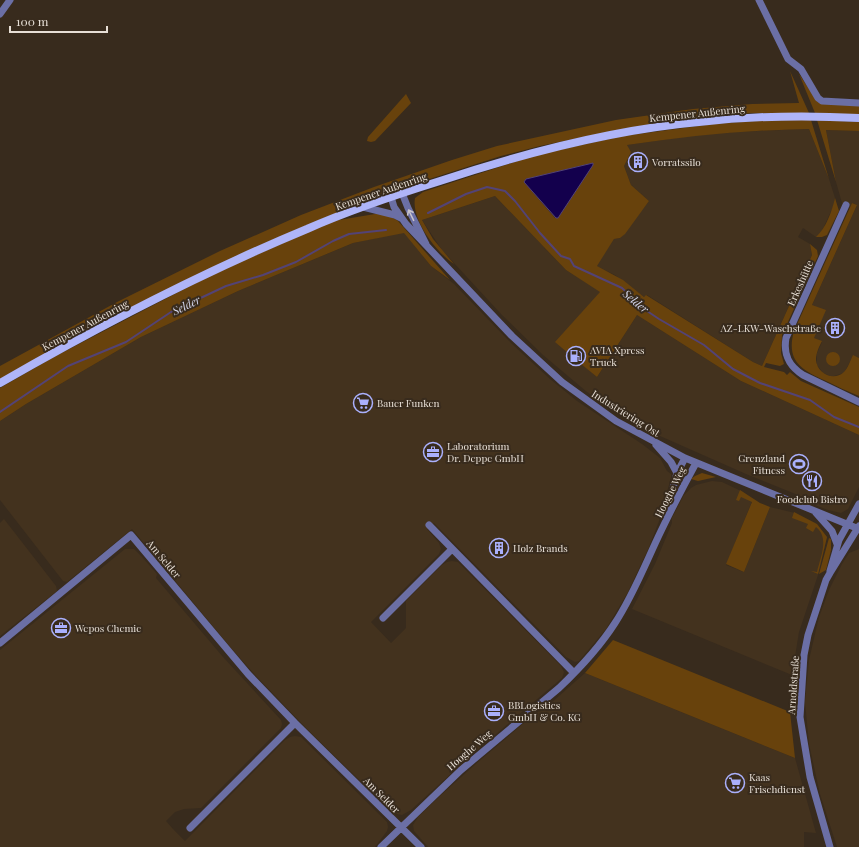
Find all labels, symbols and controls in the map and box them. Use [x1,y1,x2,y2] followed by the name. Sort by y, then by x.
[10,8,107,34] scale bar
[16,13,49,29] text: 100 m
[649,101,746,125] street label: Kempener Außenring
[627,151,649,173] building icon: Vorratssilo
[651,155,701,169] place label: Vorratssilo
[333,169,429,213] street label: Kempener Außenring
[407,209,414,221] one-way arrow
[784,258,816,308] street label: Erkeshütte
[619,285,652,316] water label: Selder
[169,292,203,319] water label: Selder
[39,296,131,354] street label: Kempener Außenring
[824,317,846,339] building icon: AZ-LKW-Waschstraße
[720,321,821,335] place label: AZ-LKW-Waschstraße
[589,343,644,369] place label: AVIA Xpress Truck
[565,345,587,367] fuel station icon: AVIA Xpress Truck
[589,386,663,440] street label: Industriering Ost
[352,392,374,414] supermarket icon: Bauer Funken
[377,396,440,410] place label: Bauer Funken
[447,439,524,465] place label: Laboratorium Dr. Deppe GmbH
[422,441,444,463] office icon: Laboratorium Dr. Deppe GmbH
[738,451,785,477] place label: Grenzland Fitness
[788,453,810,475] sports icon: Grenzland Fitness
[651,463,689,520] street label: Hooghe Weg
[801,470,823,492] restaurant icon: Foodclub Bistro
[777,492,848,506] place label: Foodclub Bistro
[143,536,185,582] street label: Am Selder
[488,537,510,559] building icon: Holz Brands
[513,541,568,555] place label: Holz Brands
[50,617,72,639] office icon: Wepos Chemie
[74,621,141,635] place label: Wepos Chemie
[784,655,802,716] street label: Arnoldstraße
[508,698,581,724] place label: BBLogistics GmbH & Co. KG
[483,700,505,722] office icon: BBLogistics GmbH & Co. KG
[443,726,495,773] street label: Hooghe Weg
[749,770,806,796] place label: Kaas Frischdienst
[724,772,746,794] supermarket icon: Kaas Frischdienst
[360,773,404,817] street label: Am Selder

